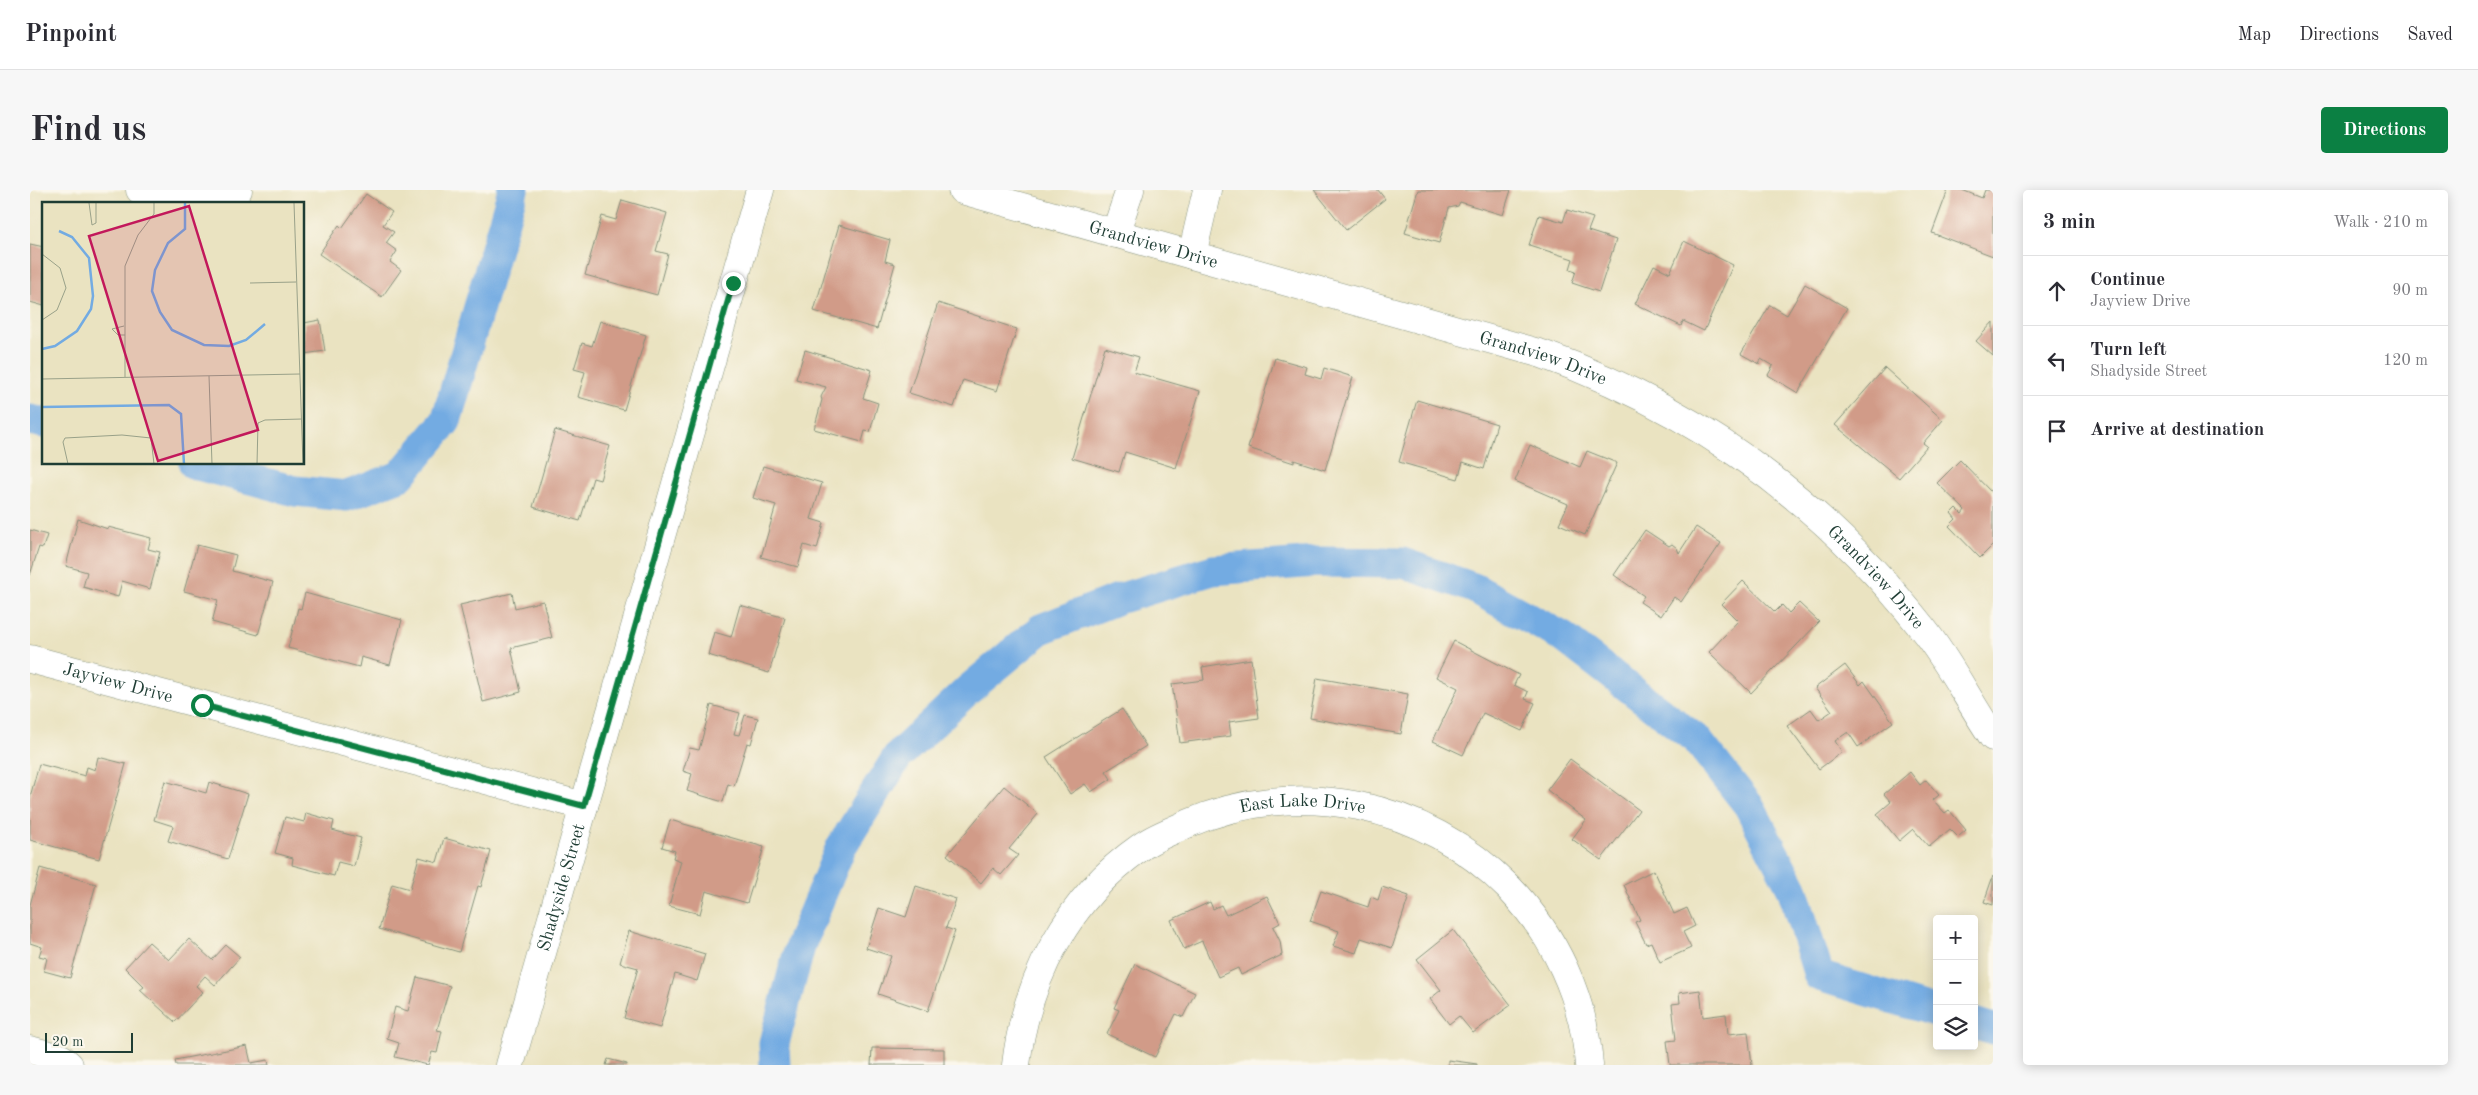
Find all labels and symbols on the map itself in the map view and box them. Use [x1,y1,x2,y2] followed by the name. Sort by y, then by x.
[42,202,305,465] inset map
[1087,218,1220,272] street label: Grandview Drive
[722,272,745,295] route end
[1477,329,1609,389] street label: Grandview Drive
[1824,522,1927,633] street label: Grandview Drive
[61,660,175,706] street label: Jayview Drive
[191,694,214,717] route start
[1238,792,1367,817] street label: East Lake Drive
[535,821,589,953] street label: Shadyside Street
[45,1030,132,1053] scale bar

